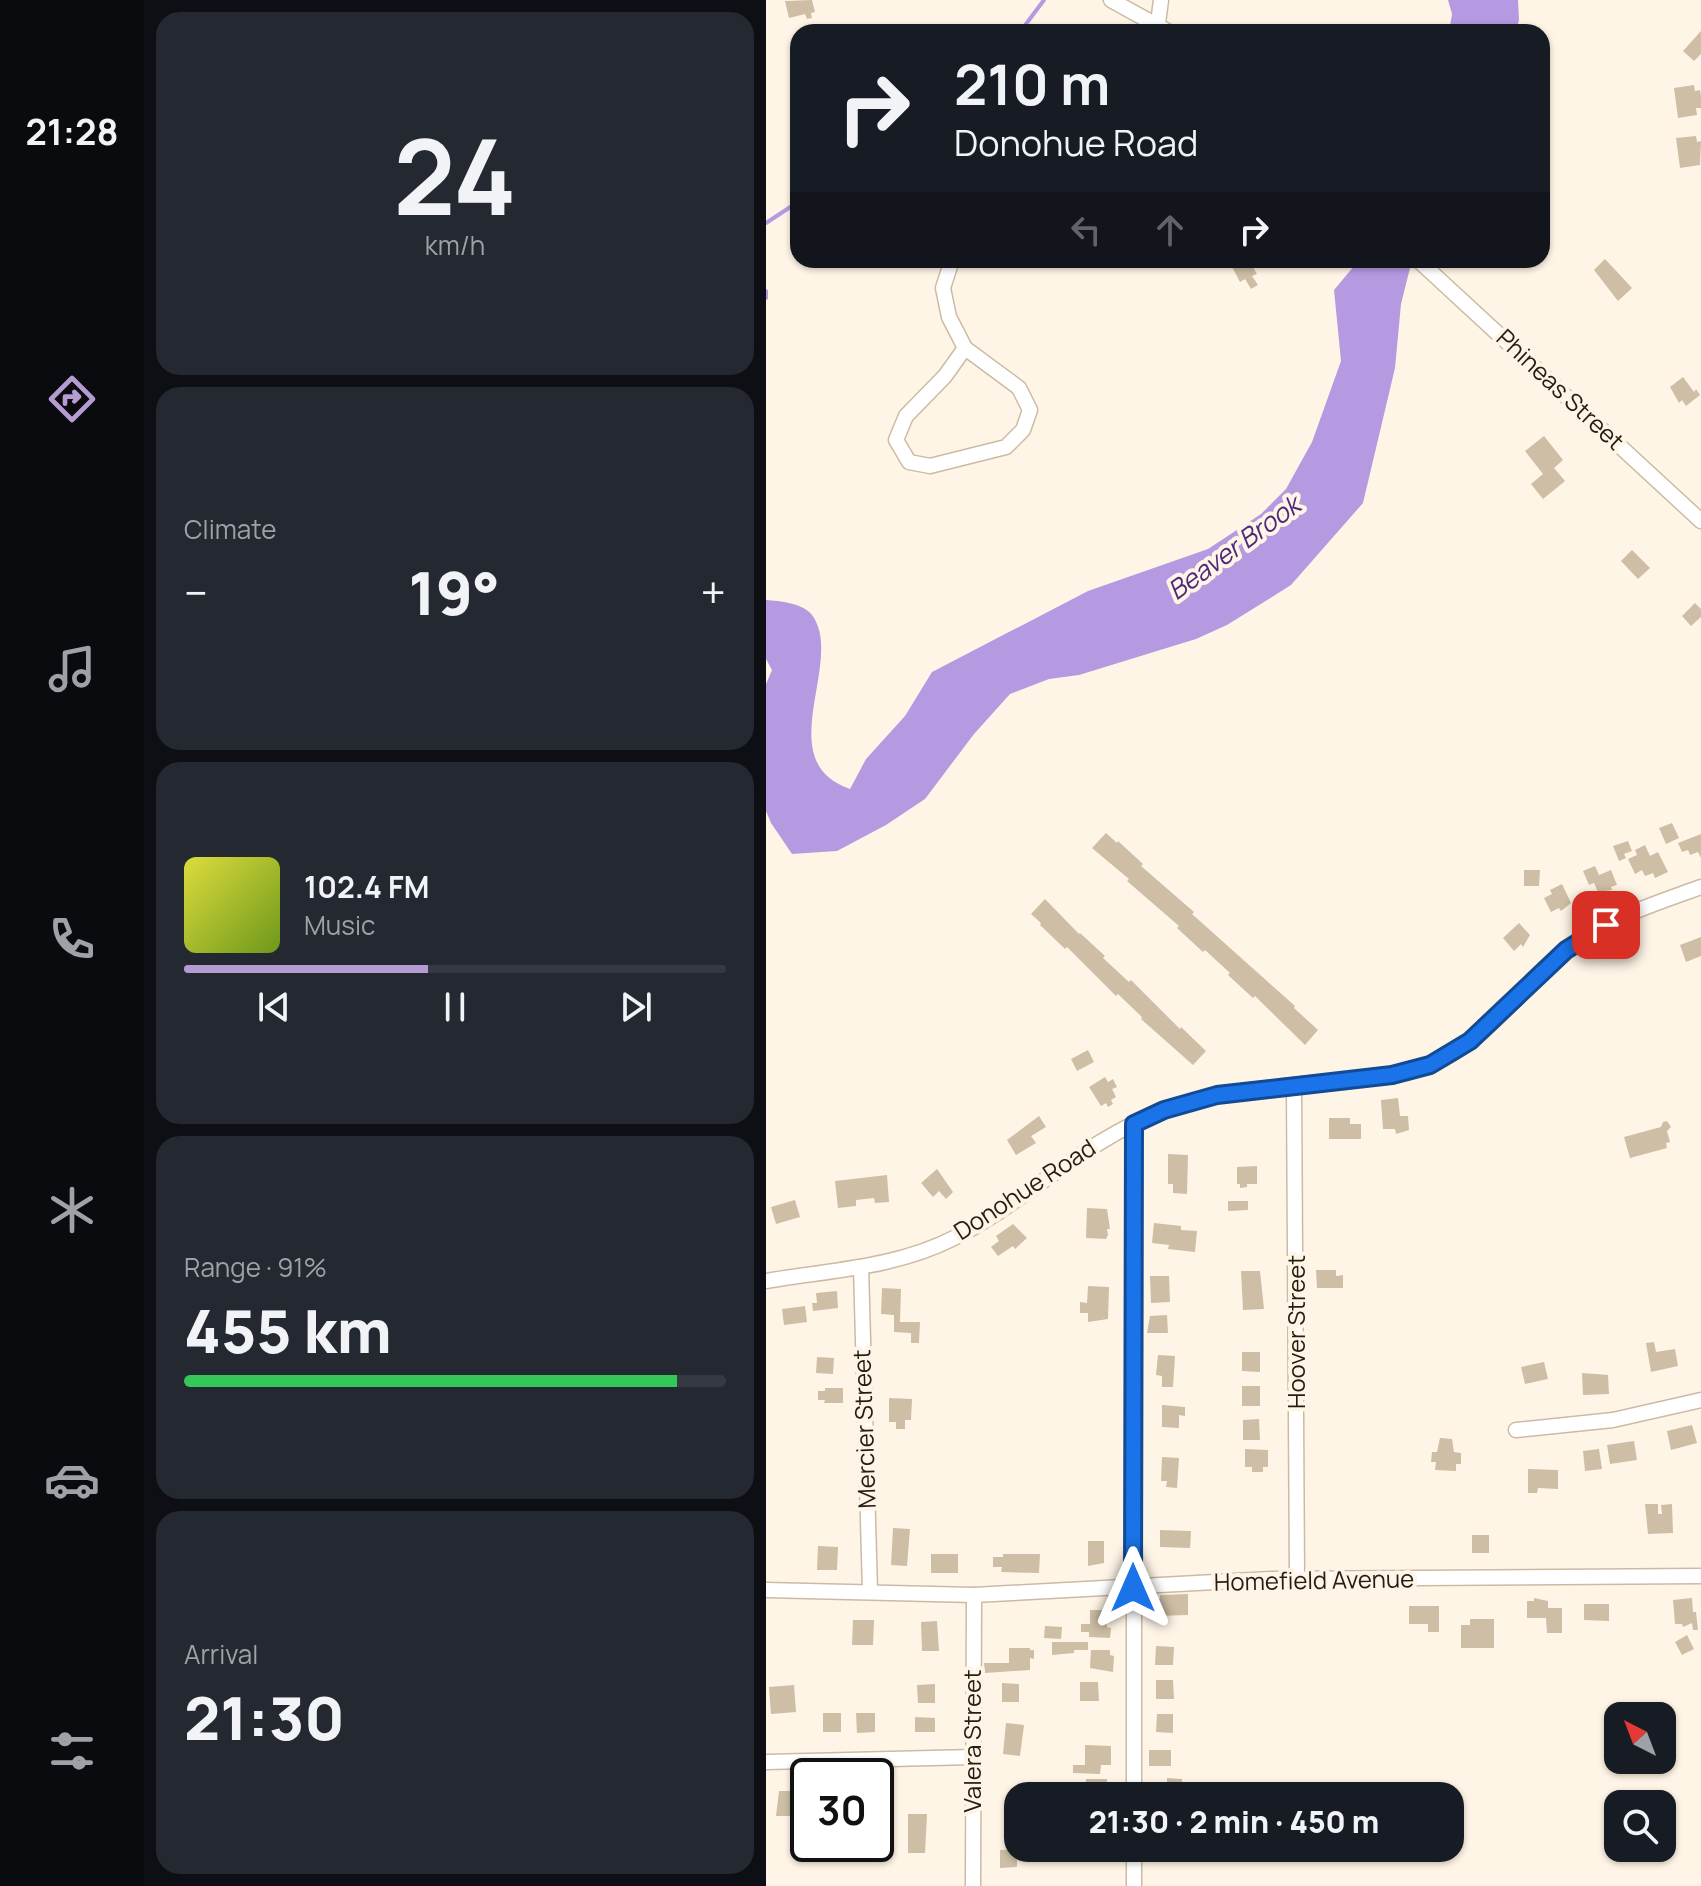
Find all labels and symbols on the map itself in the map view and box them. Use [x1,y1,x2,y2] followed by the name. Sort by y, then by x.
[1490,321,1632,457] street label: Phineas Street
[1160,484,1310,608] water label: Beaver Brook
[1572,891,1640,959] pin
[947,1131,1101,1247] street label: Donohue Road
[1279,1255,1312,1409] street label: Hoover Street
[844,1349,883,1509] street label: Mercier Street
[1091,1546,1175,1630] position arrow
[1214,1561,1414,1598] street label: Homefield Avenue
[955,1669,988,1813] street label: Valera Street
[1604,1702,1676,1774] north arrow
[790,1758,894,1862] speed limit sign: 30

